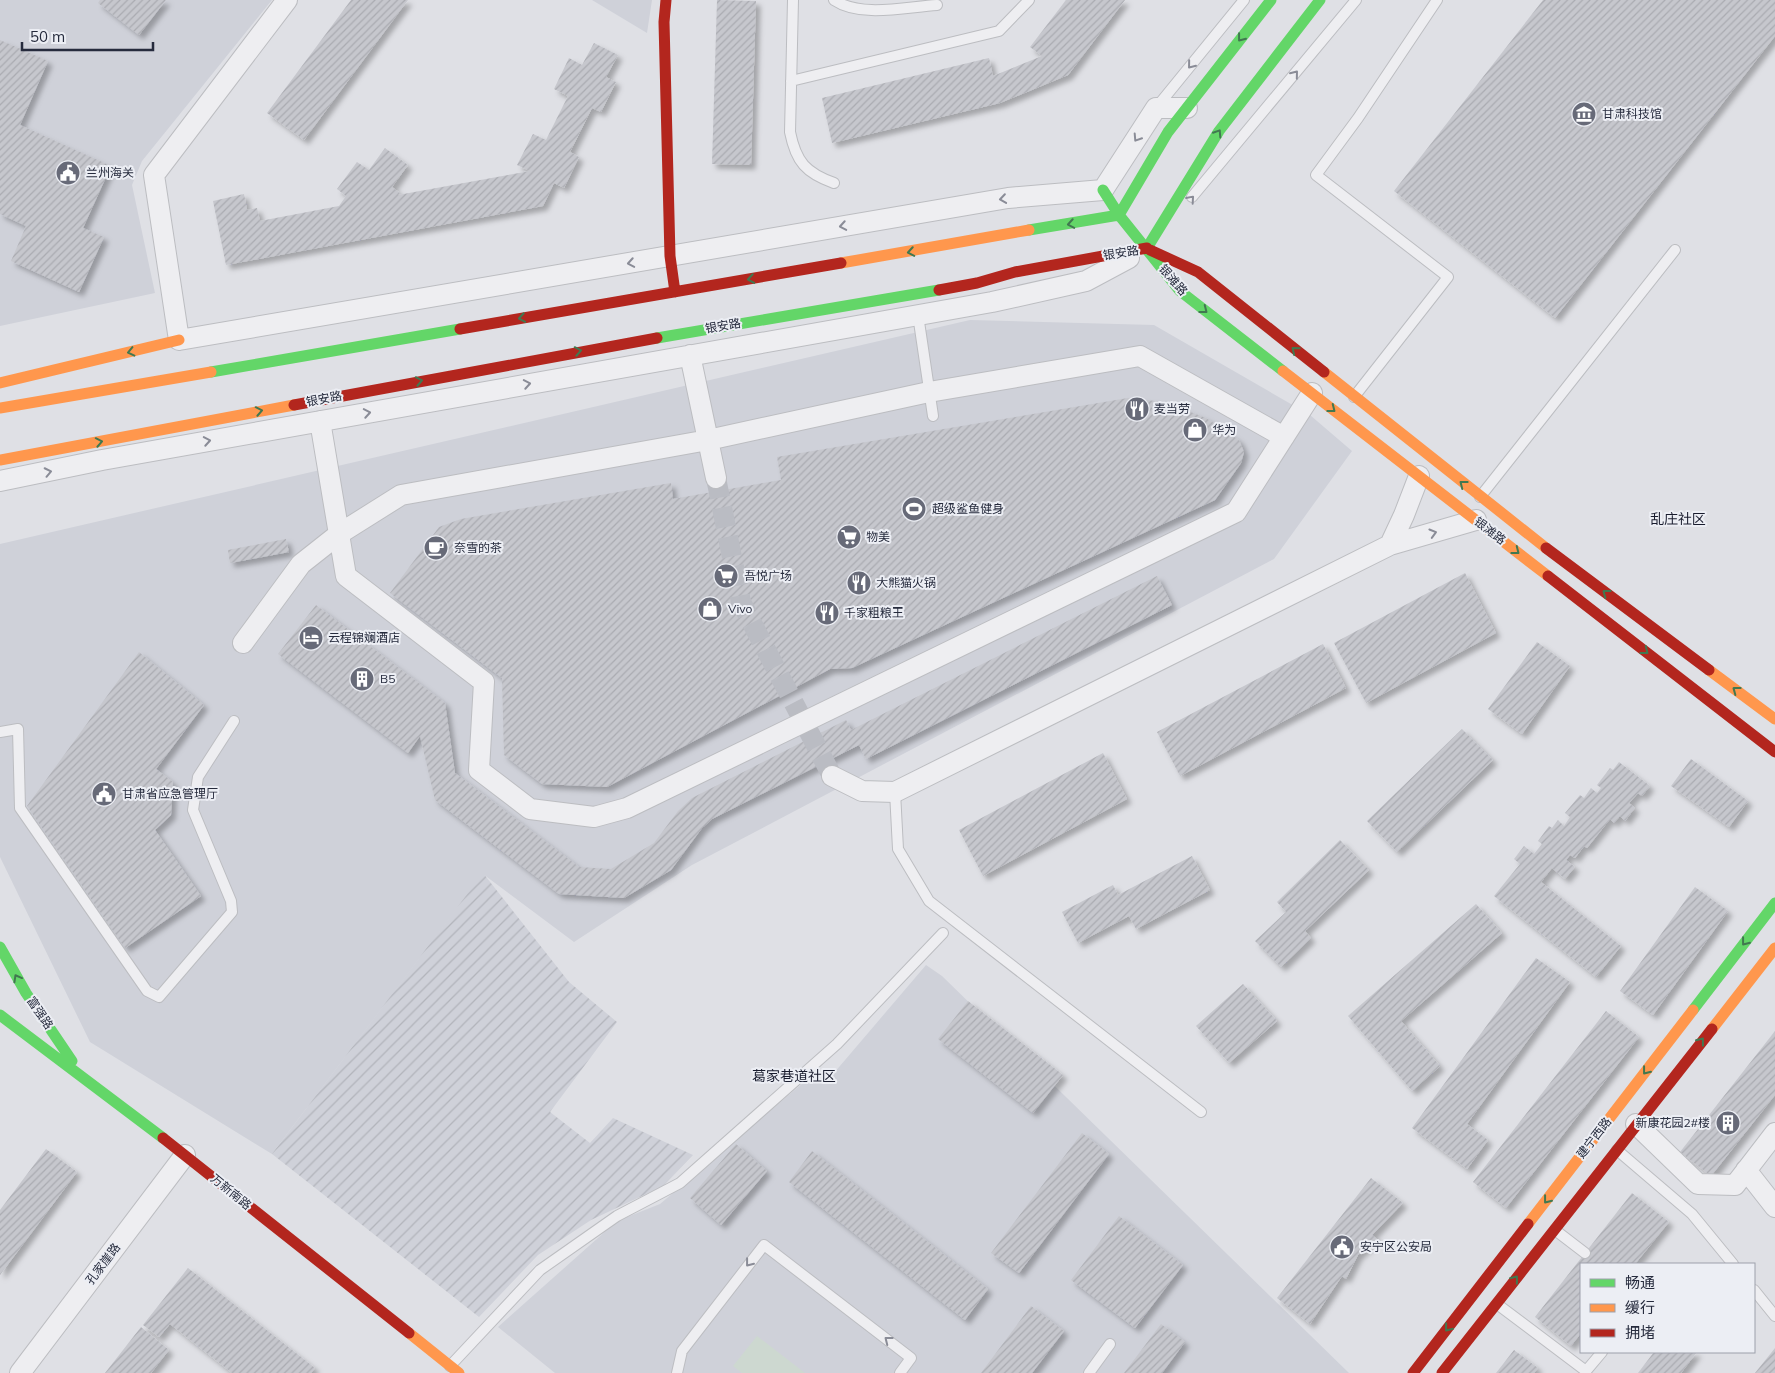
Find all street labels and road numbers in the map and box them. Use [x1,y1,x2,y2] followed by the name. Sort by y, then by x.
[1102,242,1140,263] street label: 银安路
[1156,261,1191,298] street label: 银滩路
[704,315,742,336] street label: 银安路
[305,388,343,409] street label: 银安路
[1472,514,1509,548] street label: 银滩路
[24,994,57,1032] street label: 富强路
[1573,1114,1614,1161] street label: 建宁西路
[208,1171,255,1213] street label: 万新南路
[82,1240,123,1287] street label: 孔家崖路

